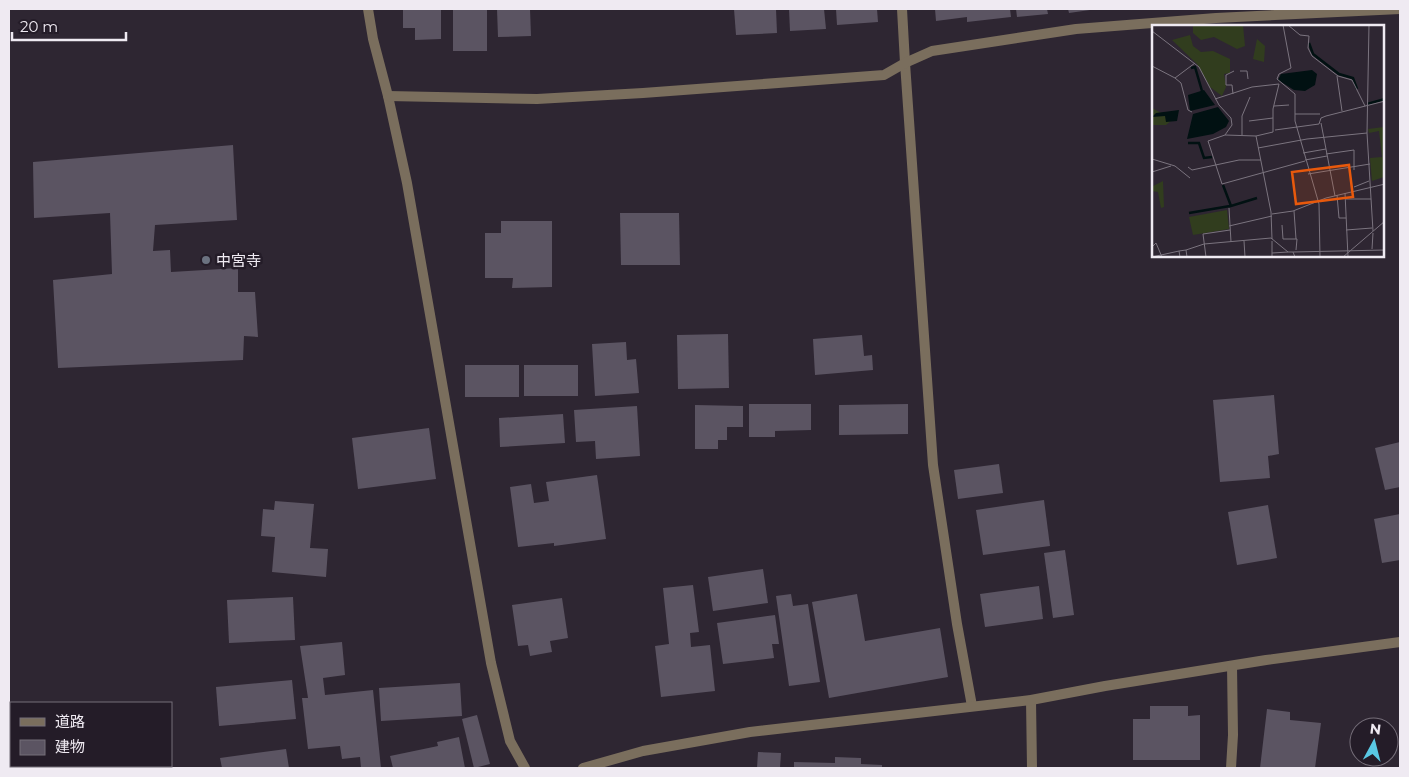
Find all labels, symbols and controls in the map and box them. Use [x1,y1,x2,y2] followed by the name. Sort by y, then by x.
[12,10,126,42] scale bar
[20,17,58,36] text: 20 m
[1152,25,1384,258] inset map
[216,251,261,270] place label: 中宮寺
[200,254,212,266] marker: 中宮寺
[10,702,172,767] legend
[55,712,85,731] text: 道路
[1349,717,1399,767] north arrow
[1369,719,1382,739] text: N
[55,737,85,756] text: 建物

